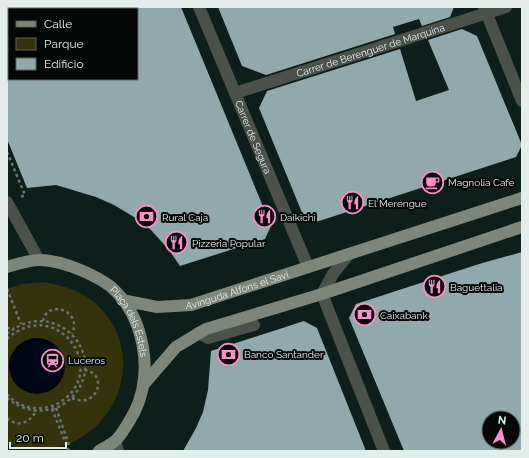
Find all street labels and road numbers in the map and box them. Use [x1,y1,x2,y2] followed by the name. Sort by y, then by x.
[295,22,446,79] street label: Carrer de Berenguer de Marquina
[233,99,273,176] street label: Carrer de Segura
[185,269,290,311] street label: Avinguda Alfons el Savi
[108,284,149,358] street label: Plaça dels Estels

